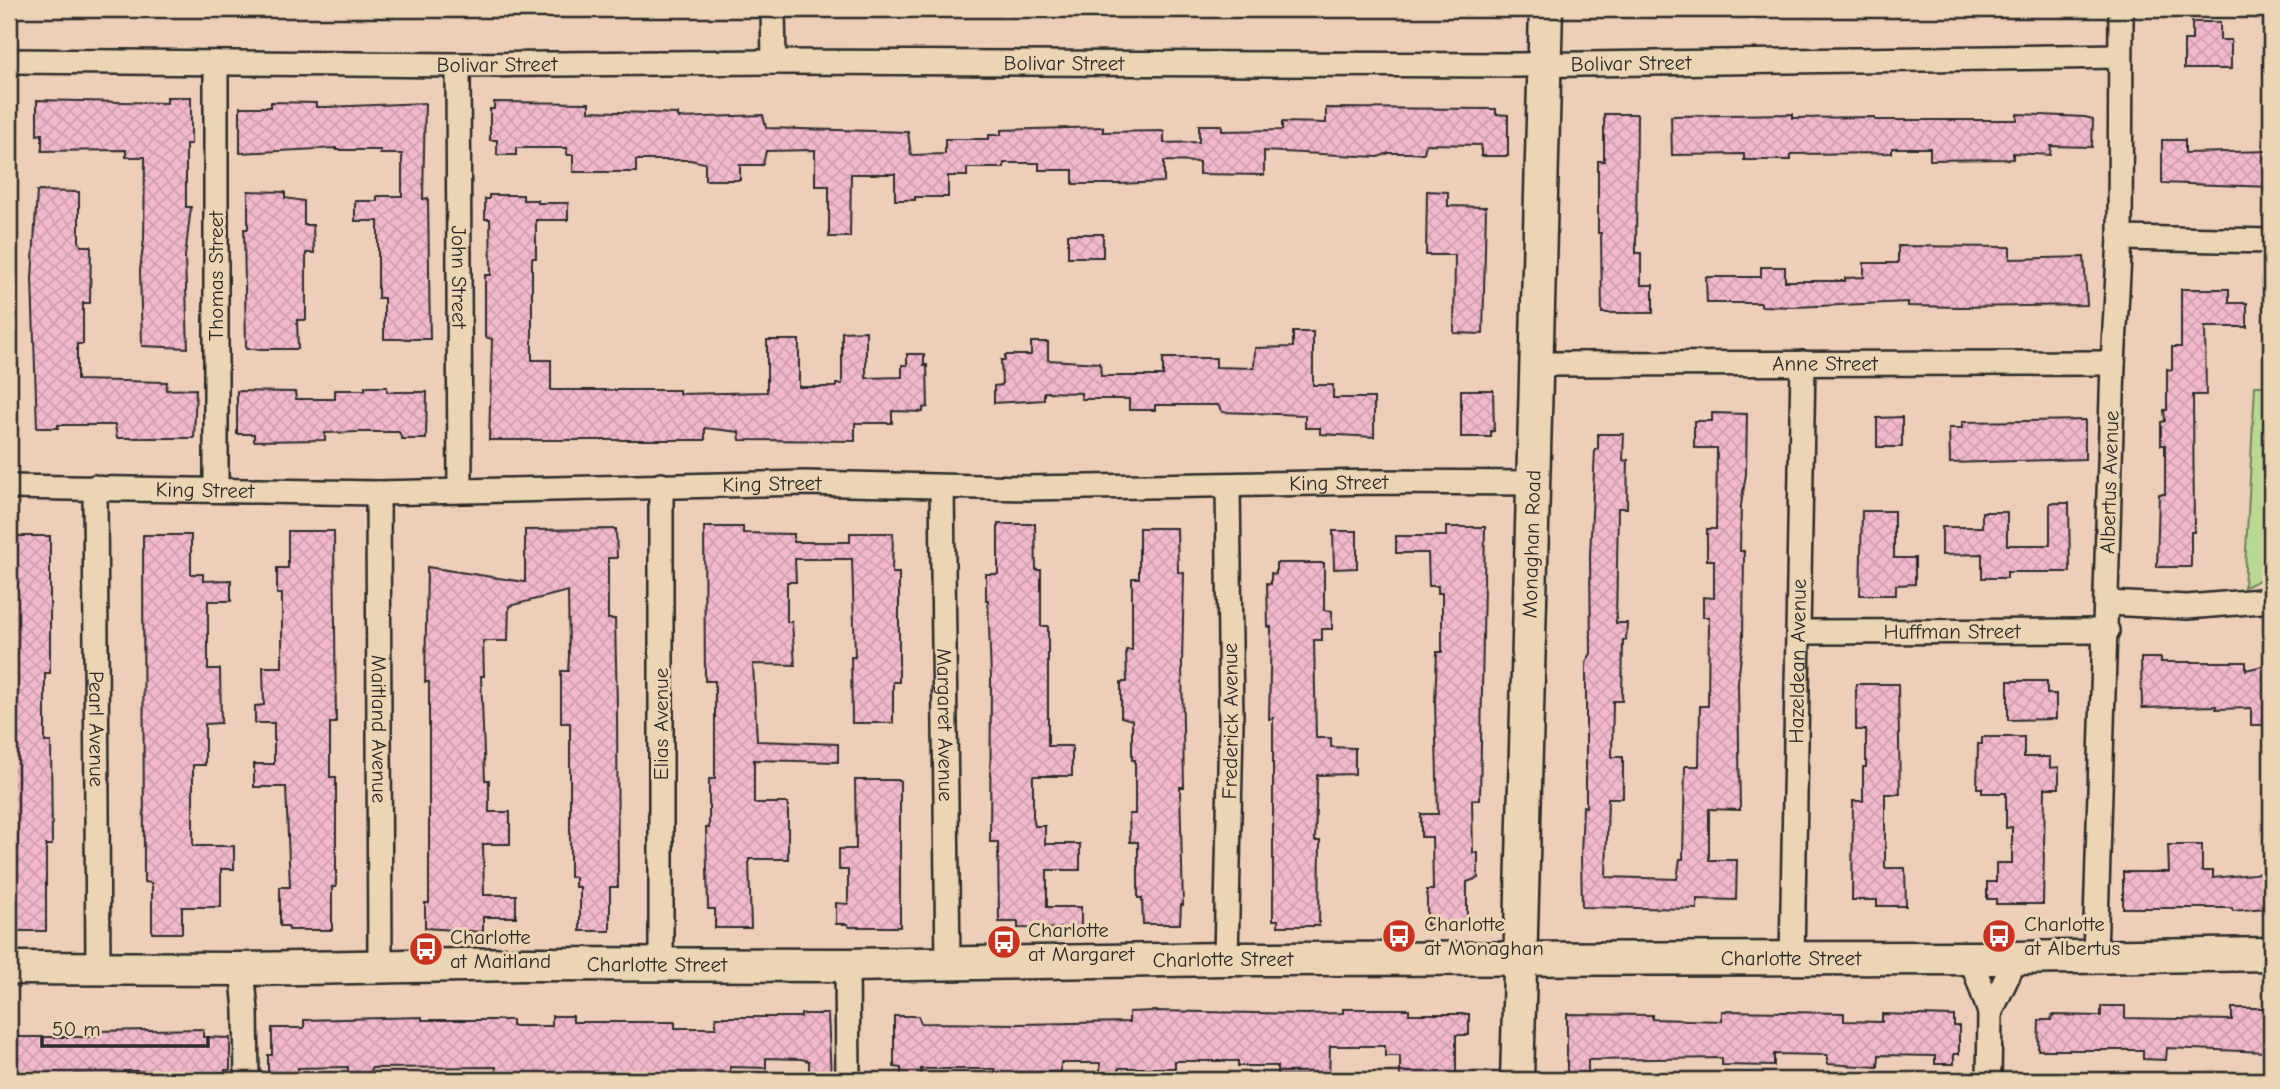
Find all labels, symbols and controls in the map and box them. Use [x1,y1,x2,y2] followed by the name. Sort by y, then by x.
[1570,50,1692,76] street label: Bolivar Street
[1004,51,1125,75] street label: Bolivar Street
[437,52,558,77] street label: Bolivar Street
[204,210,228,341] street label: Thomas Street
[447,225,471,330] street label: John Street
[1772,351,1879,376] street label: Anne Street
[2095,410,2124,554] street label: Albertus Avenue
[1289,470,1389,496] street label: King Street
[1518,470,1546,619] street label: Monaghan Road
[722,471,823,497] street label: King Street
[155,477,256,503] street label: King Street
[1784,578,1811,744] street label: Hazeldean Avenue
[1883,619,2022,644] street label: Huffman Street
[1217,643,1243,800] street label: Frederick Avenue
[932,648,958,802] street label: Margaret Avenue
[367,655,391,803] street label: Maitland Avenue
[649,668,673,780] street label: Elias Avenue
[84,671,109,787] street label: Pearl Avenue
[1424,912,1544,960] place label: Charlotte at Monaghan
[2024,912,2120,960] place label: Charlotte at Albertus
[1380,917,1418,955] bus stop icon: Charlotte at Monaghan
[1980,917,2018,955] bus stop icon: Charlotte at Albertus
[1028,918,1135,966] place label: Charlotte at Margaret
[985,923,1023,961] bus stop icon: Charlotte at Margaret
[450,925,551,973] place label: Charlotte at Maitland
[407,930,445,968] bus stop icon: Charlotte at Maitland
[1721,946,1862,970] street label: Charlotte Street
[1152,947,1294,972] street label: Charlotte Street
[587,952,728,977] street label: Charlotte Street
[42,1005,208,1049] scale bar
[52,1017,101,1041] text: 50 m

